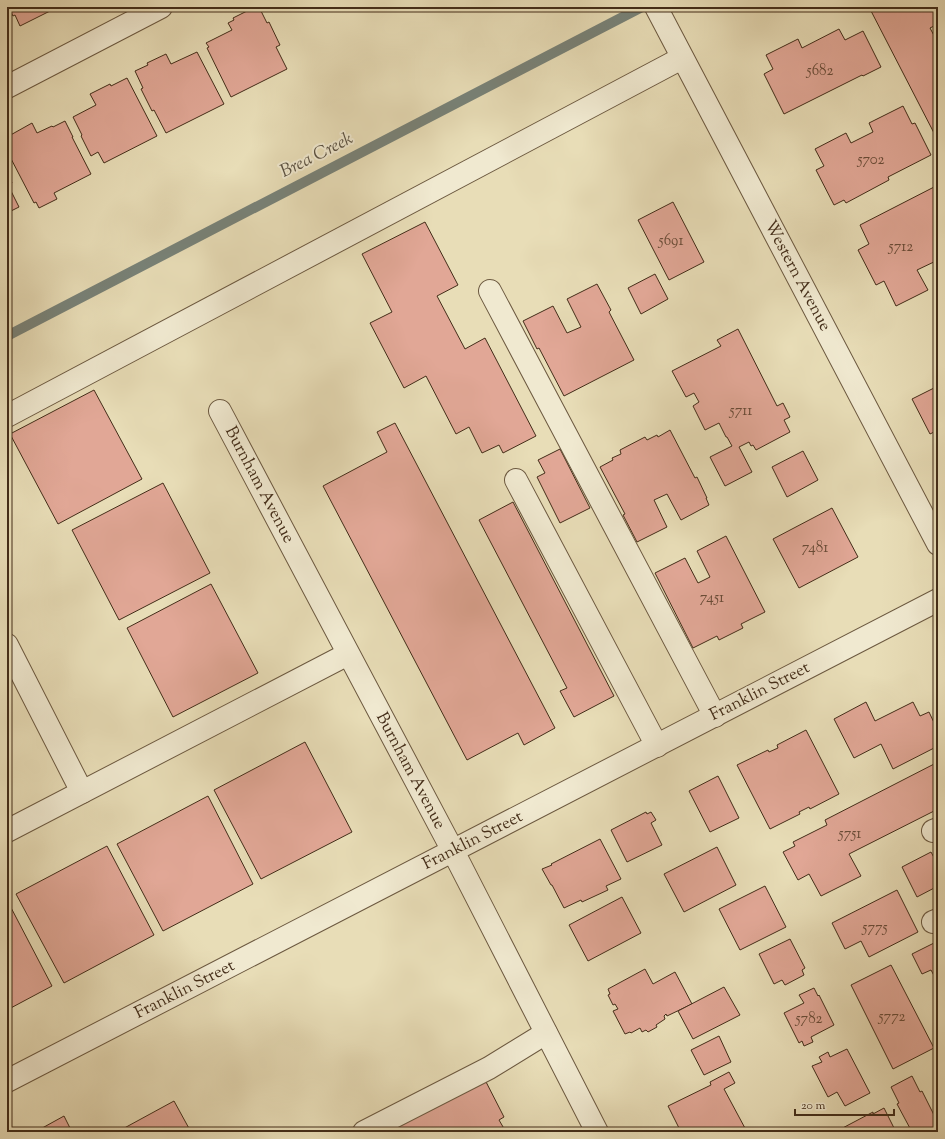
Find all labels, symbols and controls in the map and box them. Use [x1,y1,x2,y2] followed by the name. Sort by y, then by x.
[806,61,833,82] house number: 5682
[276,127,358,185] water label: Brea Creek
[856,150,885,171] house number: 5702
[758,216,836,336] street label: Western Avenue
[658,231,683,252] house number: 5691
[888,237,913,258] house number: 5712
[729,401,752,422] house number: 5711
[218,422,300,548] street label: Burnham Avenue
[802,538,828,559] house number: 7481
[700,588,724,609] house number: 7451
[706,656,815,728] street label: Franklin Street
[369,708,451,834] street label: Burnham Avenue
[419,805,528,877] street label: Franklin Street
[838,824,861,845] house number: 5751
[861,918,888,939] house number: 5775
[131,954,240,1026] street label: Franklin Street
[877,1007,906,1028] house number: 5772
[794,1009,823,1030] house number: 5782
[795,1091,894,1117] scale bar
[801,1097,826,1115] text: 20 m

